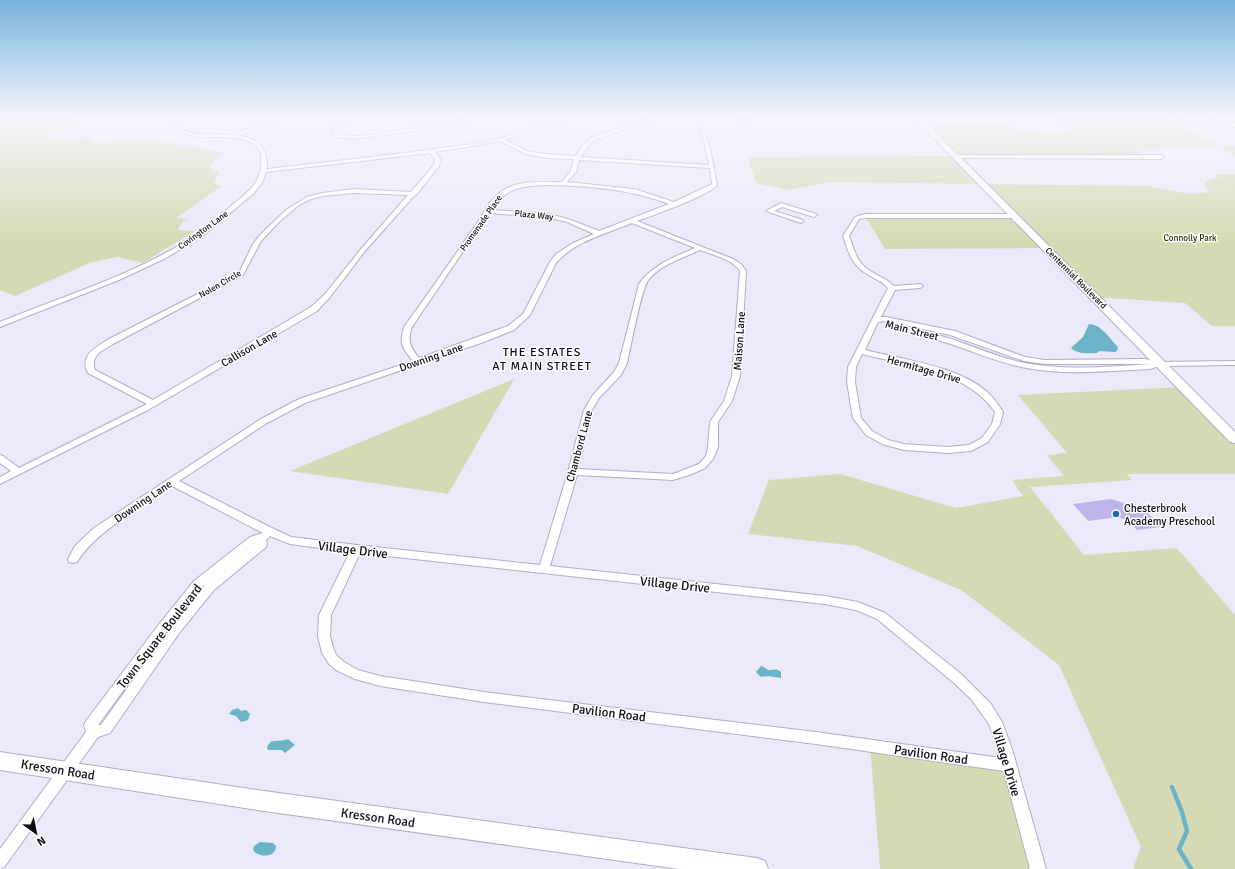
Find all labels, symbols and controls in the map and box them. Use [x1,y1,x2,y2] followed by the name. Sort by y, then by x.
[458,193,505,254] street label: Promenade Place
[176,208,231,252] street label: Covington Lane
[514,208,555,223] street label: Plaza Way
[1163,233,1217,244] park label: Connolly Park
[1043,245,1109,312] street label: Centennial Boulevard
[197,268,244,301] street label: Nolen Circle
[731,311,748,371] street label: Maison Lane
[884,318,940,343] street label: Main Street
[219,327,280,370] street label: Callison Lane
[398,340,465,374] street label: Downing Lane
[492,345,592,374] district label: THE ESTATES AT MAIN STREET
[885,353,962,386] street label: Hermitage Drive
[564,409,595,483] street label: Chambord Lane
[112,477,175,525] street label: Downing Lane
[1124,502,1215,528] place label: Chesterbrook Academy Preschool
[1111,509,1121,519] marker: Chesterbrook Academy Preschool
[317,538,389,562] street label: Village Drive
[639,573,711,597] street label: Village Drive
[114,581,206,692] street label: Town Square Boulevard
[571,701,647,725] street label: Pavilion Road
[988,726,1024,798] street label: Village Drive
[893,742,969,768] street label: Pavilion Road
[20,756,96,784] street label: Kresson Road
[340,805,416,831] street label: Kresson Road
[16,813,56,853] north arrow
[34,833,48,849] text: N

